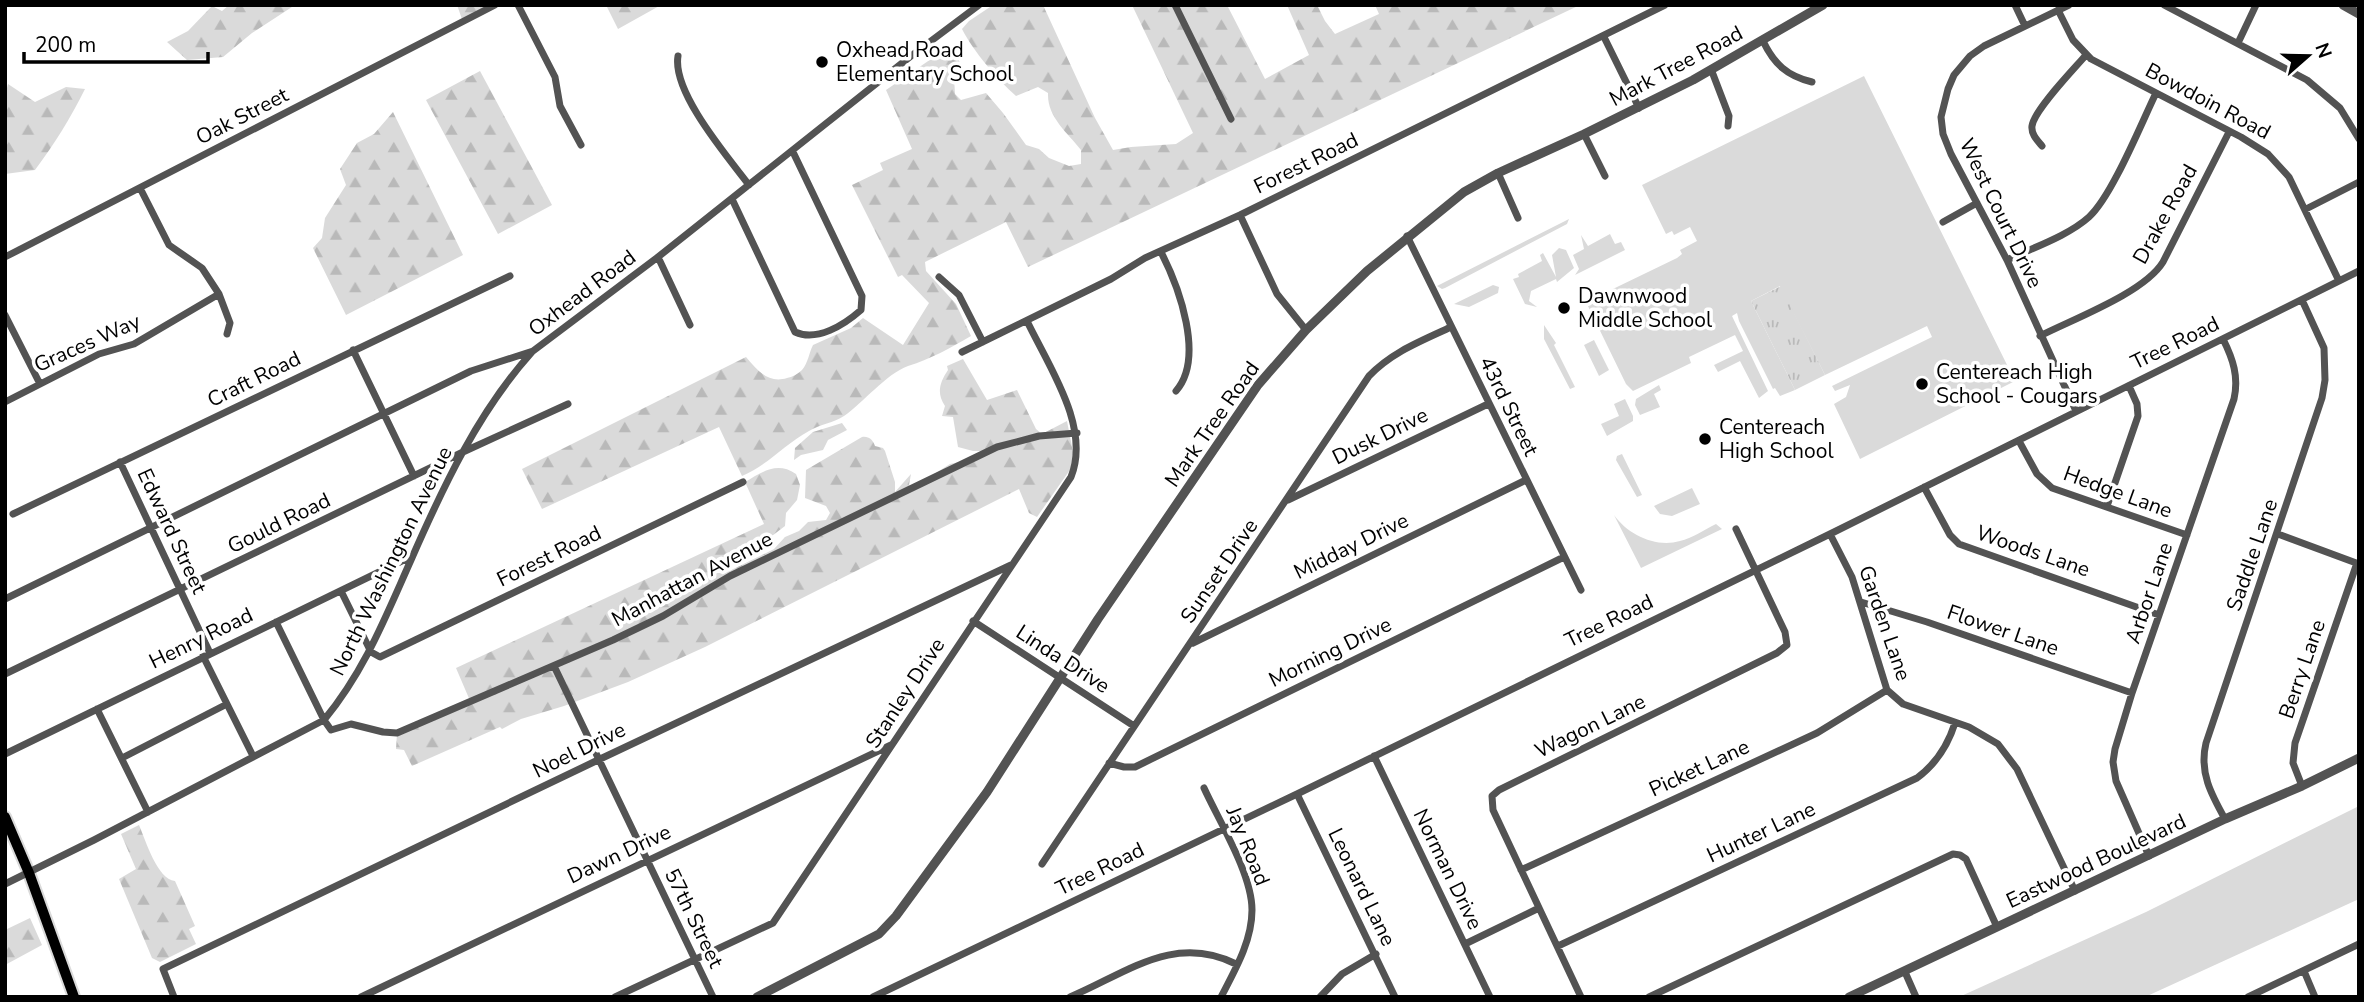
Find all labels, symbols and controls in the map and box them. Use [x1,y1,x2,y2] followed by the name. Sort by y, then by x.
[1604,19,1748,113] street label: Mark Tree Road
[24,21,208,65] scale bar
[2273,21,2343,91] north arrow
[35,31,96,59] text: 200 m
[836,36,1014,88] place label: Oxhead Road Elementary School
[2308,39,2338,62] text: N
[814,54,830,70] marker: Oxhead Road Elementary School
[2140,56,2276,146] street label: Bowdoin Road
[191,80,294,151] street label: Oak Street
[1249,126,1363,200] street label: Forest Road
[1953,133,2049,293] street label: West Court Drive
[2126,159,2204,269] street label: Drake Road
[523,243,641,343] street label: Oxhead Road
[1578,282,1713,334] place label: Dawnwood Middle School
[1556,300,1572,316] marker: Dawnwood Middle School
[29,307,145,379] street label: Graces Way
[2126,310,2224,376] street label: Tree Road
[203,344,305,414] street label: Craft Road
[1473,352,1545,461] street label: 43rd Street
[1158,356,1266,492] street label: Mark Tree Road
[1936,358,2098,410] place label: Centereach High School - Cougars
[1914,376,1930,392] marker: Centereach High School - Cougars
[1327,401,1433,471] street label: Dusk Drive
[1719,413,1834,465] place label: Centereach High School
[1697,431,1713,447] marker: Centereach High School
[323,442,459,680] street label: North Washington Avenue
[2060,459,2176,525] street label: Hedge Lane
[131,464,214,599] street label: Edward Street
[223,486,335,560] street label: Gould Road
[2220,495,2284,615] street label: Saddle Lane
[1289,506,1413,586] street label: Midday Drive
[1174,513,1264,629] street label: Sunset Drive
[1972,518,2094,584] street label: Woods Lane
[492,519,606,593] street label: Forest Road
[607,525,777,633] street label: Manhattan Avenue
[2119,539,2179,647] street label: Arbor Lane
[1852,562,1918,684] street label: Garden Lane
[1560,588,1658,654] street label: Tree Road
[1943,598,2063,662] street label: Flower Lane
[144,601,258,675] street label: Henry Road
[1264,610,1396,694] street label: Morning Drive
[2272,616,2332,722] street label: Berry Lane
[1011,618,1115,700] street label: Linda Drive
[859,632,951,754] street label: Stanley Drive
[1530,687,1650,765] street label: Wagon Lane
[528,716,630,784] street label: Noel Drive
[1644,733,1754,803] street label: Picket Lane
[1702,795,1820,869] street label: Hunter Lane
[1219,801,1277,890] street label: Jay Road
[1407,804,1489,934] street label: Norman Drive
[2002,807,2190,915] street label: Eastwood Boulevard
[563,818,675,890] street label: Dawn Drive
[1321,823,1403,951] street label: Leonard Lane
[1051,836,1149,902] street label: Tree Road
[658,864,730,973] street label: 57th Street

